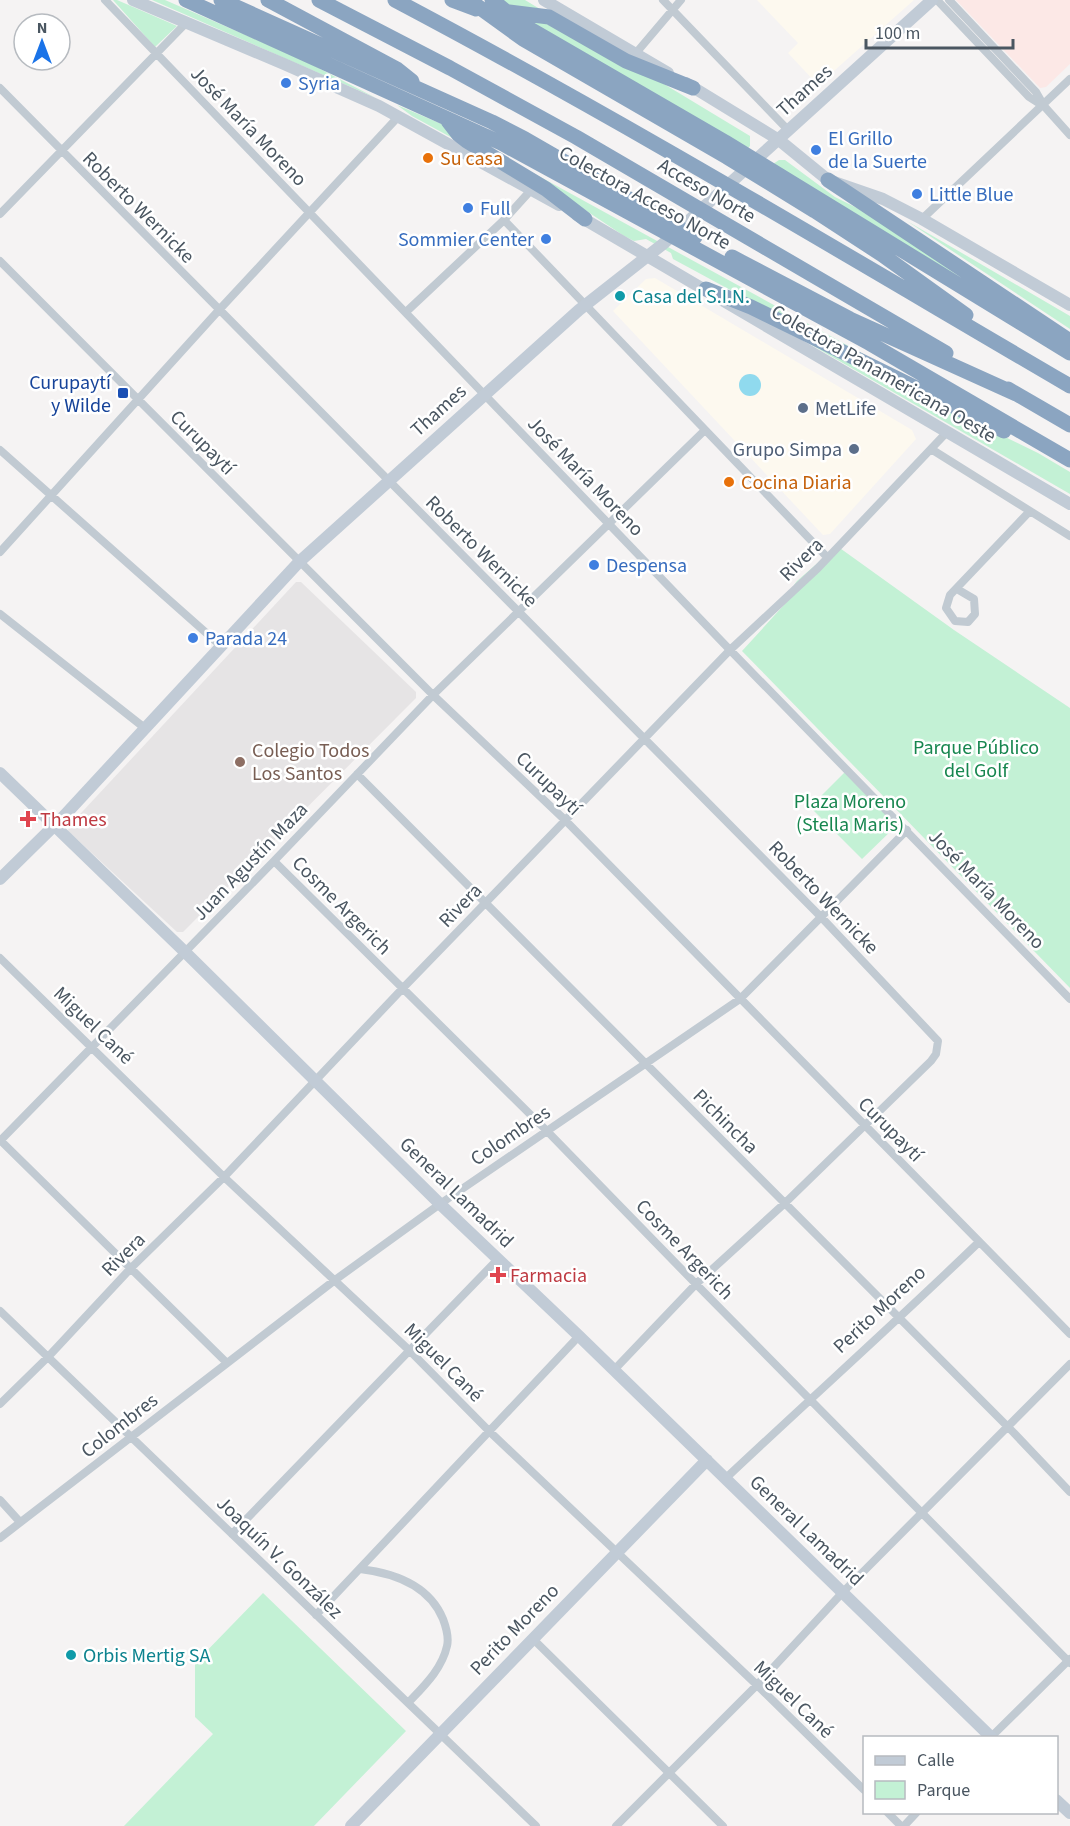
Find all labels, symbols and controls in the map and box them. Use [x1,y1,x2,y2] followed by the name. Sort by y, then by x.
[12,12,72,72] north arrow
[866,12,1013,50] scale bar
[37,17,47,39] text: N
[875,21,920,46] text: 100 m
[771,58,839,123] street label: Thames
[184,60,313,193] street label: José María Moreno
[298,70,340,98] place label: Syria
[279,76,293,90] marker: Syria
[828,125,927,176] place label: El Grillo de la Suerte
[554,139,736,257] street label: Colectora Acceso Norte
[809,143,823,157] marker: El Grillo de la Suerte
[76,145,201,270] street label: Roberto Wernicke
[440,145,503,173] place label: Su casa
[421,151,435,165] marker: Su casa
[653,152,761,230] street label: Acceso Norte
[929,181,1014,209] place label: Little Blue
[910,187,924,201] marker: Little Blue
[480,195,511,223] place label: Full
[461,201,475,215] marker: Full
[398,226,534,254] place label: Sommier Center
[539,232,553,246] marker: Sommier Center
[632,283,750,311] place label: Casa del S.I.N.
[613,289,627,303] marker: Casa del S.I.N.
[766,298,1001,450] street label: Colectora Panamericana Oeste
[29,369,112,420] place label: Curupaytí y Wilde
[405,378,473,443] street label: Thames
[116,386,130,400] marker: Curupaytí y Wilde
[815,395,876,423] place label: MetLife
[796,401,810,415] marker: MetLife
[163,404,242,482] street label: Curupaytí
[521,410,650,543] street label: José María Moreno
[733,436,842,464] place label: Grupo Simpa
[847,442,861,456] marker: Grupo Simpa
[741,469,852,497] place label: Cocina Diaria
[722,475,736,489] marker: Cocina Diaria
[419,489,544,614] street label: Roberto Wernicke
[773,531,830,588] street label: Rivera
[606,552,687,580] place label: Despensa
[587,558,601,572] marker: Despensa
[205,625,287,653] place label: Parada 24
[186,631,200,645] marker: Parada 24
[913,734,1039,785] park label: Parque Público del Golf
[252,737,369,788] place label: Colegio Todos Los Santos
[509,745,588,823] street label: Curupaytí
[233,755,247,769] marker: Colegio Todos Los Santos
[794,788,906,839] park label: Plaza Moreno (Stella Maris)
[187,796,315,927] street label: Juan Agustín Maza
[40,806,107,834] place label: Thames
[21,812,35,826] marker: Thames
[922,823,1051,956] street label: José María Moreno
[762,835,885,961] street label: Roberto Wernicke
[285,850,397,962] street label: Cosme Argerich
[433,877,489,934] street label: Rivera
[47,980,140,1071] street label: Miguel Cané
[686,1083,764,1161] street label: Pichincha
[851,1091,930,1169] street label: Curupaytí
[465,1099,556,1173] street label: Colombres
[393,1131,520,1255] street label: General Lamadrid
[629,1193,740,1306] street label: Cosme Argerich
[95,1226,152,1283] street label: Rivera
[827,1259,932,1360] street label: Perito Moreno
[510,1262,587,1290] place label: Farmacia
[491,1268,505,1282] marker: Farmacia
[397,1317,489,1409] street label: Miguel Cané
[75,1387,164,1465] street label: Colombres
[743,1469,870,1593] street label: General Lamadrid
[210,1490,349,1625] street label: Joaquín V. González
[464,1578,566,1682] street label: Perito Moreno
[83,1642,210,1670] place label: Orbis Mertig SA
[64,1648,78,1662] marker: Orbis Mertig SA
[747,1654,840,1745] street label: Miguel Cané
[863,1736,1058,1814] legend
[917,1748,955,1773] text: Calle
[917,1778,970,1803] text: Parque

